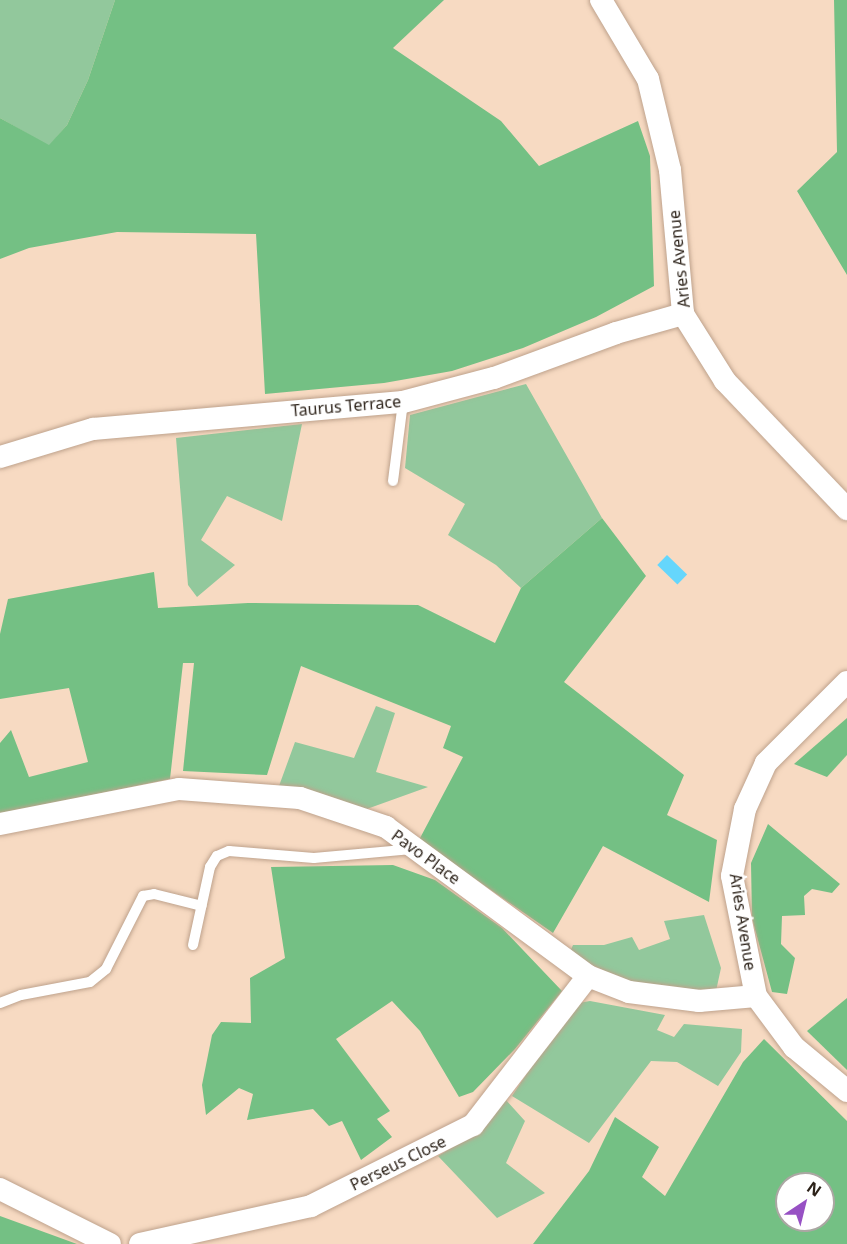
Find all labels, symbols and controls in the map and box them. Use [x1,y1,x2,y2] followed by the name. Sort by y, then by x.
[664,209,694,309] street label: Aries Avenue
[290,392,402,420] street label: Taurus Terrace
[388,826,464,888] street label: Pavo Place
[726,872,760,972] street label: Aries Avenue
[347,1132,449,1194] street label: Perseus Close
[775,1172,835,1232] north arrow
[803,1176,826,1202] text: N

